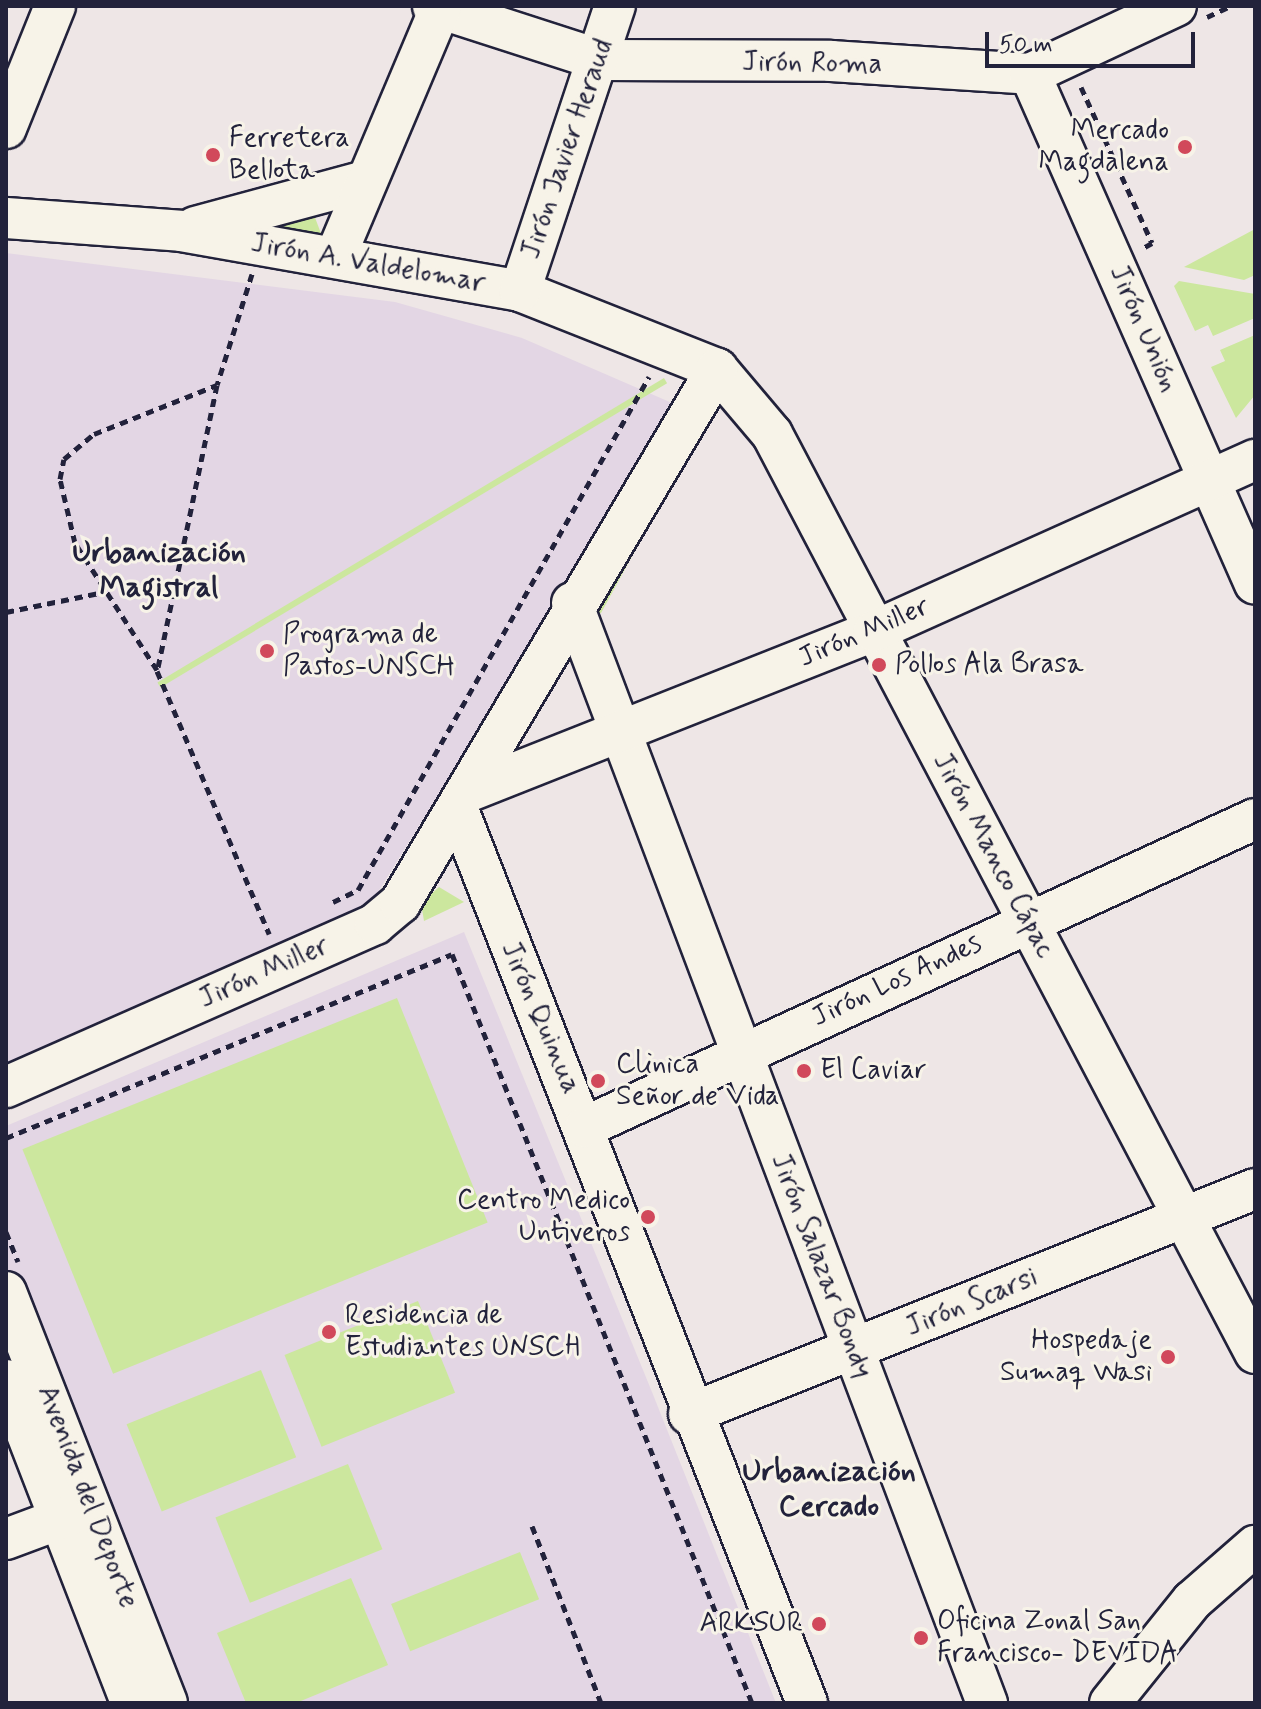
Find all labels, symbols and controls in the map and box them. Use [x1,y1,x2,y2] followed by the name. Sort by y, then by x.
[989,16,1199,66] scale bar
[999,30,1053,61] text: 50 m
[513,31,623,267] street label: Jirón Javier Heraud
[743,46,881,82] street label: Jirón Roma
[1038,114,1169,180] place label: Mercado Magdalena
[229,122,350,188] place label: Ferretera Bellota
[1176,138,1194,156] marker: Mercado Magdalena
[204,146,222,164] marker: Ferretera Bellota
[249,227,487,301] street label: Jirón A. Valdelomar
[1102,261,1184,397] street label: Jirón Unión
[72,535,246,606] district label: Urbanización Magistral
[795,591,933,675] street label: Jirón Miller
[283,618,455,684] place label: Programa de Pastos-UNSCH
[258,642,276,660] marker: Programa de Pastos-UNSCH
[895,648,1079,682] place label: Pollos Ala Brasa
[870,656,888,674] marker: Pollos Ala Brasa
[926,749,1060,963] street label: Jirón Manco Cápac
[805,926,989,1036] street label: Jirón Los Andes
[195,930,333,1016] street label: Jirón Miller
[494,940,586,1096] street label: Jirón Quinua
[616,1048,778,1114] place label: Clinica Señor de Vida
[820,1054,935,1088] place label: El Caviar
[795,1062,813,1080] marker: El Caviar
[587,1070,609,1092] marker: Clinica Señor de Vida
[762,1147,880,1385] street label: Jirón Salazar Bondy
[457,1184,630,1250] place label: Centro Medico Untiveros
[637,1206,659,1228] marker: Centro Medico Untiveros
[899,1261,1045,1345] street label: Jirón Scarsi
[345,1299,579,1365] place label: Residencia de Estudiantes UNSCH
[320,1323,338,1341] marker: Residencia de Estudiantes UNSCH
[1000,1324,1152,1390] place label: Hospedaje Sumaq Wasi
[1159,1348,1177,1366] marker: Hospedaje Sumaq Wasi
[28,1379,146,1615] street label: Avenida del Deporte
[742,1454,916,1524] district label: Urbanización Cercado
[937,1605,1178,1671] place label: Oficina Zonal San Francisco- DEVIDA
[700,1607,803,1641] place label: ARKSUR
[810,1615,828,1633] marker: ARKSUR
[912,1629,930,1647] marker: Oficina Zonal San Francisco- DEVIDA

